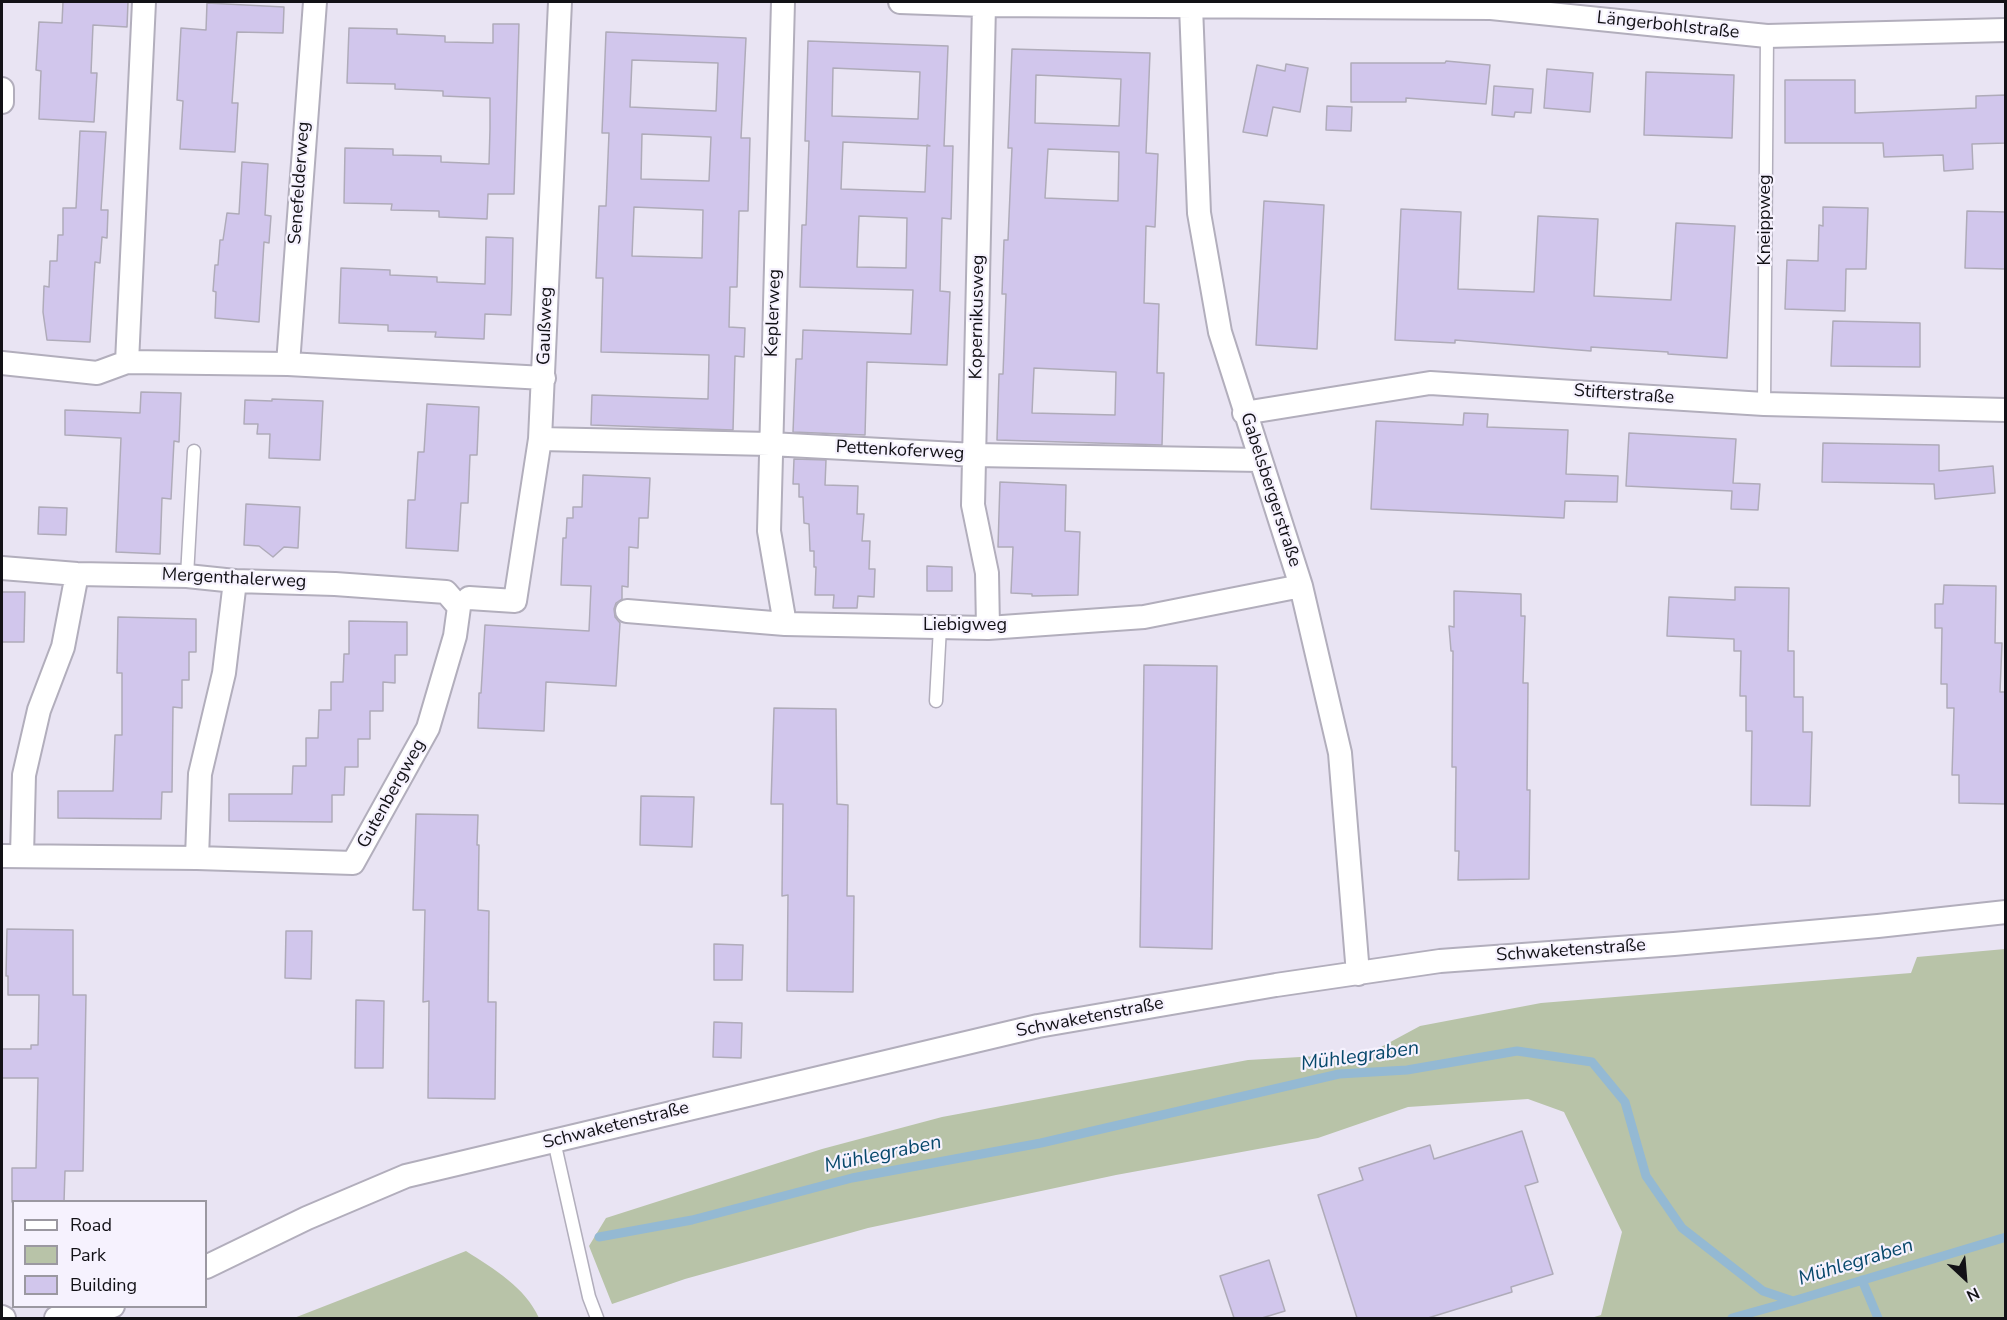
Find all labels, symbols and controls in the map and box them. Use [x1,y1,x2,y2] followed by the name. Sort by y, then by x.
[1596,8,1740,44] street label: Längerbohlstraße
[285,121,315,245] street label: Senefelderweg
[1755,174,1777,266] street label: Kneippweg
[966,254,990,380] street label: Kopernikusweg
[762,269,786,357] street label: Keplerweg
[534,286,558,366] street label: Gaußweg
[1573,381,1675,409] street label: Stifterstraße
[1235,410,1305,570] street label: Gabelsbergerstraße
[835,437,965,465] street label: Pettenkoferweg
[161,564,307,594] street label: Mergenthalerweg
[923,615,1007,637] street label: Liebigweg
[353,736,431,852] street label: Gutenbergweg
[1496,935,1646,967] street label: Schwaketenstraße
[1014,993,1166,1043] street label: Schwaketenstraße
[1299,1037,1421,1077] water label: Mühlegraben
[541,1097,691,1155] street label: Schwaketenstraße
[822,1131,944,1179] water label: Mühlegraben
[12,1200,207,1308] legend
[70,1213,112,1237] text: Road
[1796,1234,1916,1292] water label: Mühlegraben
[70,1243,106,1267] text: Park
[1935,1248,1995,1308] north arrow
[70,1273,137,1297] text: Building
[1963,1282,1983,1307] text: N

